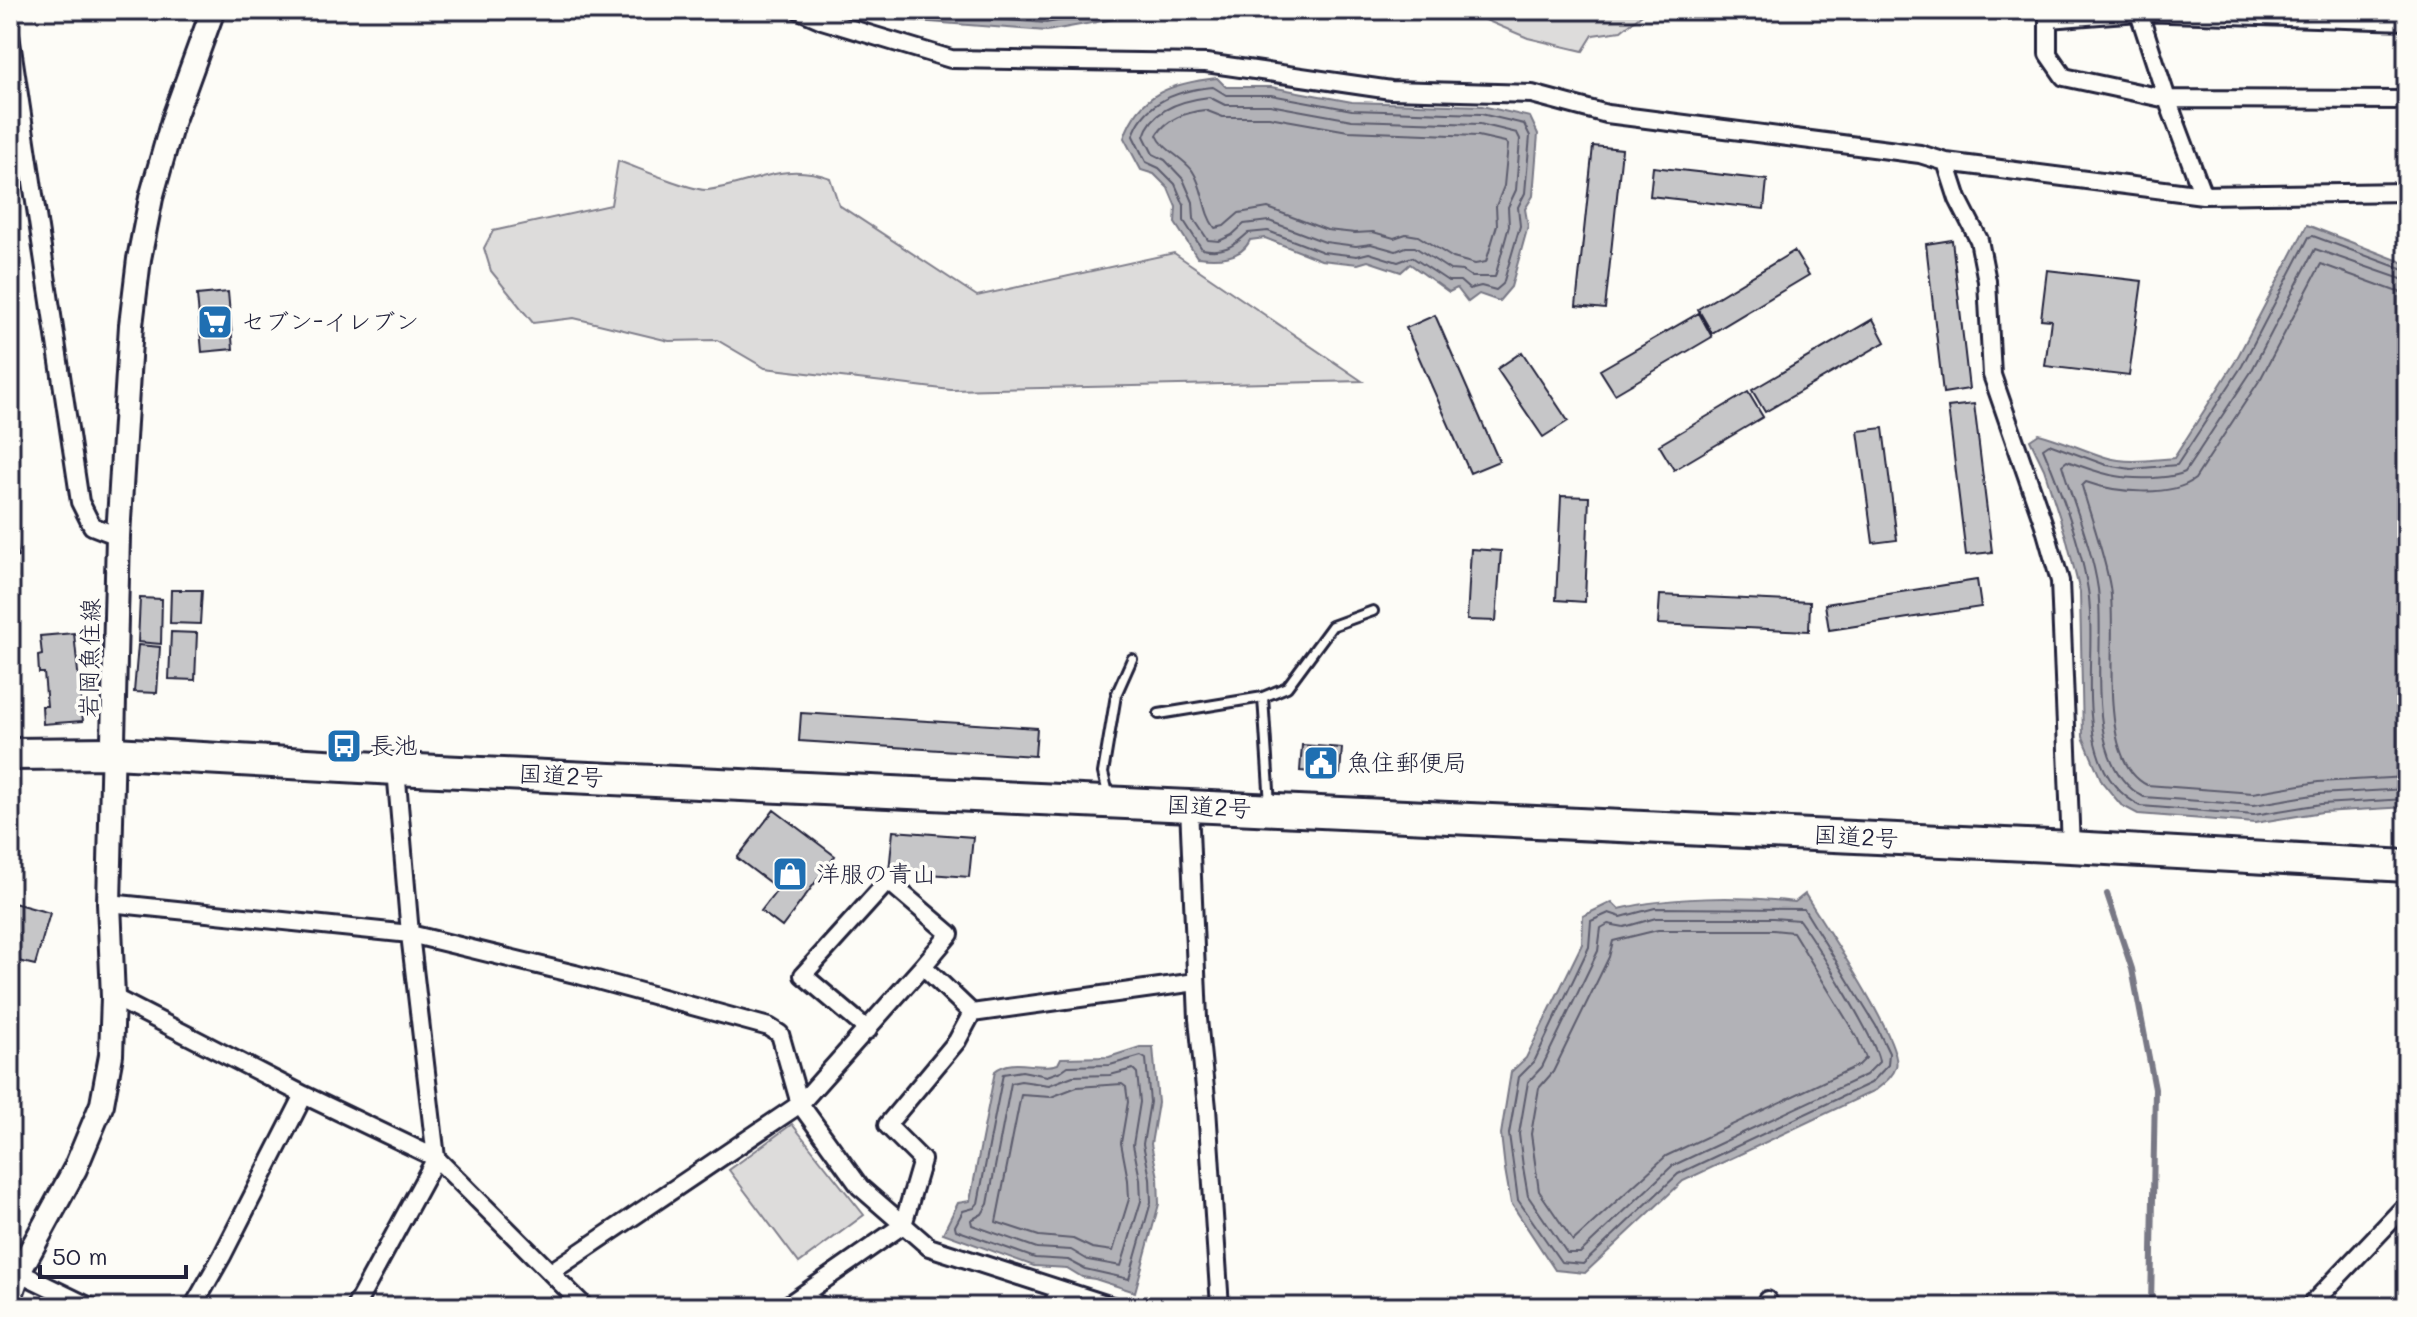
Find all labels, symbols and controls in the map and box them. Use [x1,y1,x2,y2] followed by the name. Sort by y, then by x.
[196,303,234,341] supermarket icon: セブン-イレブン
[241,305,419,336] place label: セブン-イレブン
[72,598,105,718] street label: 岩岡魚住線
[325,727,363,765] bus stop icon: 長池
[370,729,418,760] place label: 長池
[1302,744,1340,782] public building icon: 魚住郵便局
[1347,746,1467,777] place label: 魚住郵便局
[518,757,605,792] street label: 国道2号
[1166,788,1253,823] street label: 国道2号
[1813,818,1900,853] street label: 国道2号
[771,855,809,893] shop icon: 洋服の青山
[816,857,936,888] place label: 洋服の青山
[40,1229,186,1279] scale bar
[52,1240,108,1271] text: 50 m

